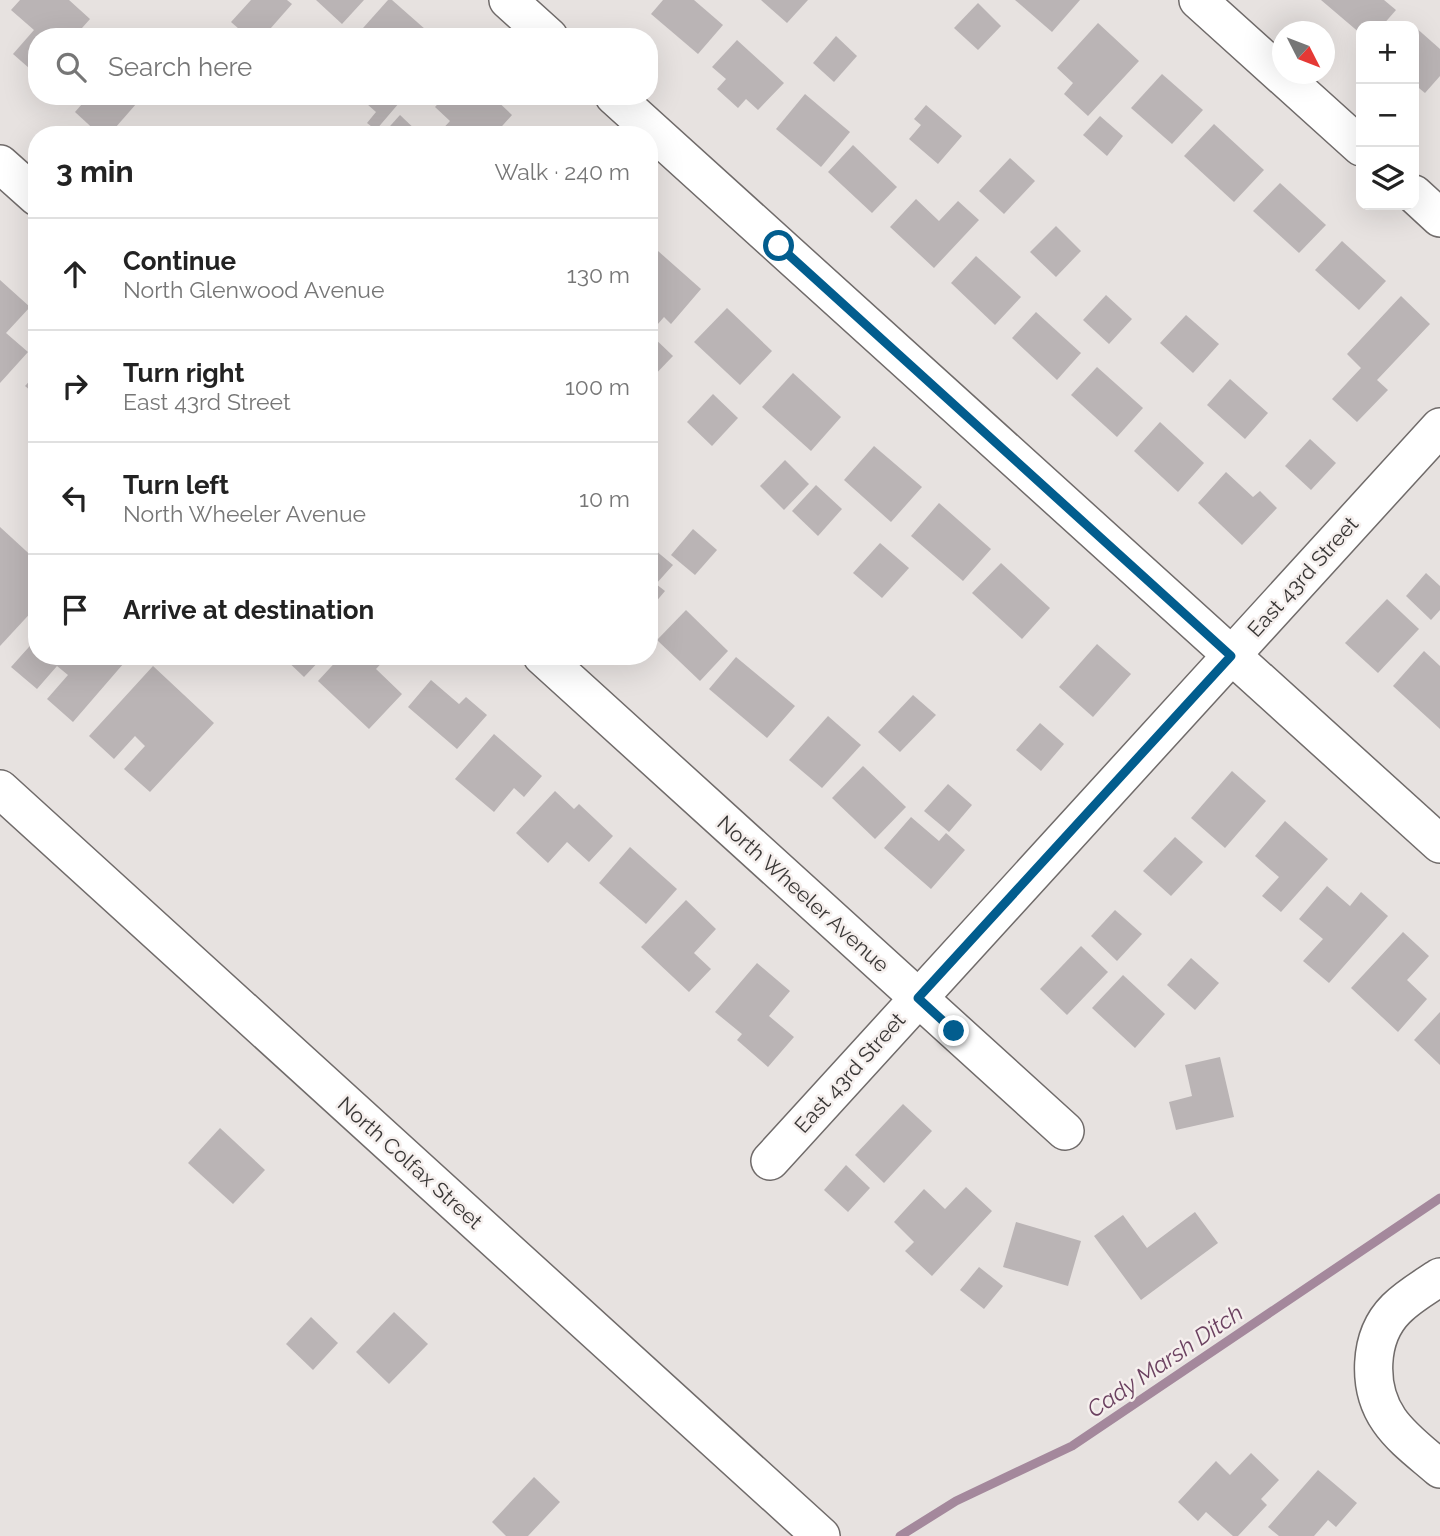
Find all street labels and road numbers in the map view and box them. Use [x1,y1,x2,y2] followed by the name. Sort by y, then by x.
[1242,511,1363,642] street label: East 43rd Street
[712,810,894,977] street label: North Wheeler Avenue
[789,1007,910,1138] street label: East 43rd Street
[333,1091,488,1234] street label: North Colfax Street

